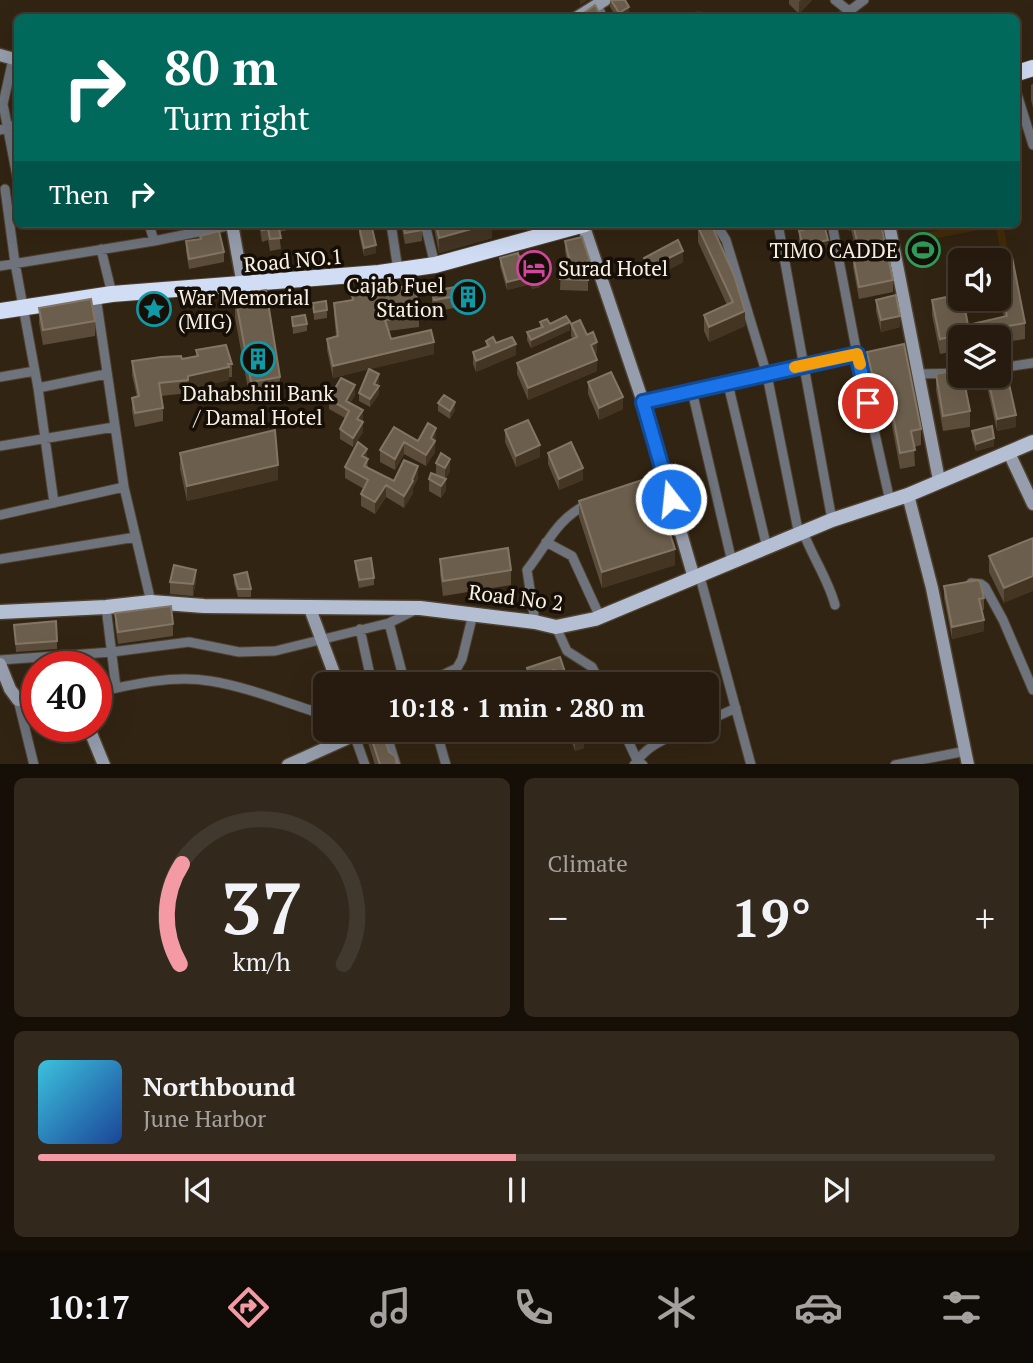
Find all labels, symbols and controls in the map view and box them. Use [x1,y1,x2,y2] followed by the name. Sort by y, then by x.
[164,34,278,99] text: 80 m
[49,42,140,133] icon: right
[164,97,310,139] text: Turn right
[123,175,161,213] icon: right
[49,177,109,211] text: Then
[904,231,942,269] sports icon: TIMO CADDE
[769,236,898,264] place label: TIMO CADDE
[242,242,344,278] street label: Road NO.1
[948,248,1011,388] map controls
[948,248,1011,311] button: sound
[515,249,553,287] hotel icon: Surad Hotel
[558,254,668,282] place label: Surad Hotel
[346,271,445,323] place label: Cajab Fuel Station
[449,278,487,316] building icon: Cajab Fuel Station
[178,283,310,335] place label: War Memorial (MIG)
[135,290,173,328] place icon: War Memorial (MIG)
[948,325,1011,388] button: layers
[239,340,277,378] building icon: Dahabshiil Bank / Damal Hotel
[838,373,898,433] pin
[182,379,334,431] place label: Dahabshiil Bank / Damal Hotel
[849,384,887,422] icon: arrive
[634,462,708,536] position arrow
[467,577,565,617] street label: Road No 2
[21,651,112,742] speed limit sign: 40
[387,690,645,724] text: 10:18 · 1 min · 280 m
[548,848,628,879] text: Climate
[221,858,303,955] text: 37
[731,883,811,952] text: 19°
[548,893,568,943] text: −
[975,893,995,943] text: +
[233,944,291,977] text: km/h
[143,1069,296,1103] text: Northbound
[143,1103,266,1134] text: June Harbor
[179,1171,217,1209] icon: previous
[498,1171,536,1209] icon: pause
[817,1171,855,1209] icon: next
[224,1283,273,1332] icon: directions
[366,1283,415,1332] icon: music
[509,1283,558,1332] icon: phone
[652,1283,701,1332] icon: climate
[794,1283,843,1332] icon: car
[937,1283,986,1332] icon: filters
[47,1286,130,1328] text: 10:17

